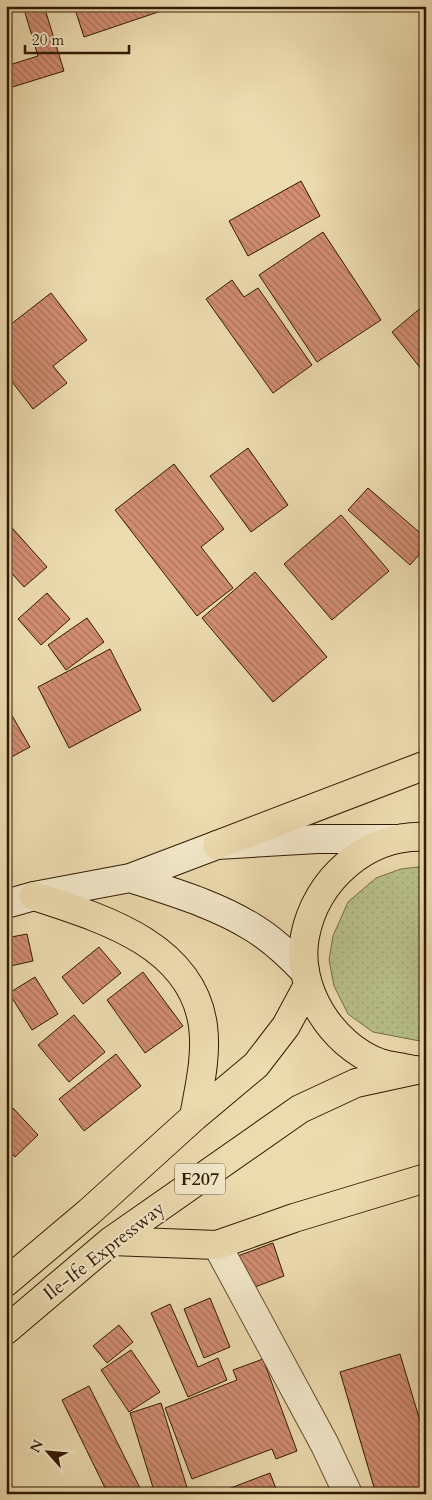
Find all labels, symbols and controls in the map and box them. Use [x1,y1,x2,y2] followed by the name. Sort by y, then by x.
[25,22,129,54] scale bar
[32,30,64,50] text: 20 m
[175,1164,225,1194] road number: F207
[38,1195,170,1307] street label: Ile-Ife Expressway
[22,1428,72,1478] north arrow
[26,1437,48,1456] text: N

